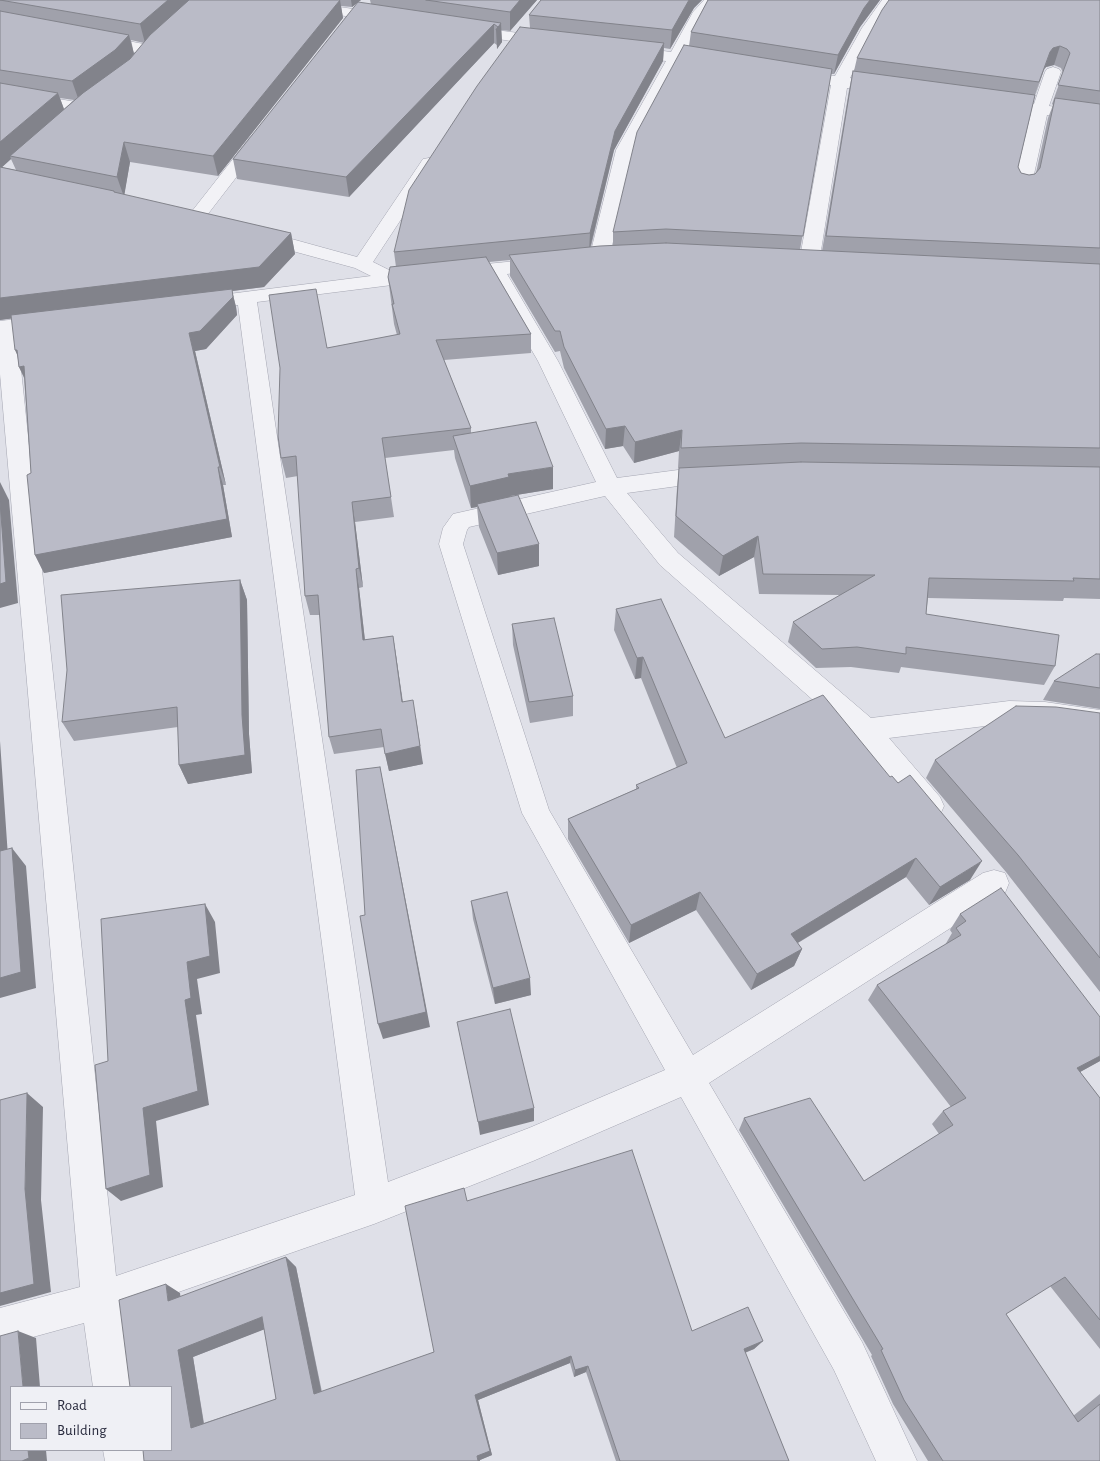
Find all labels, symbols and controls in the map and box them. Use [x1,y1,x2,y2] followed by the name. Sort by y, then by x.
[10,1386,172,1451] legend
[57,1398,87,1413] text: Road
[57,1423,107,1438] text: Building

